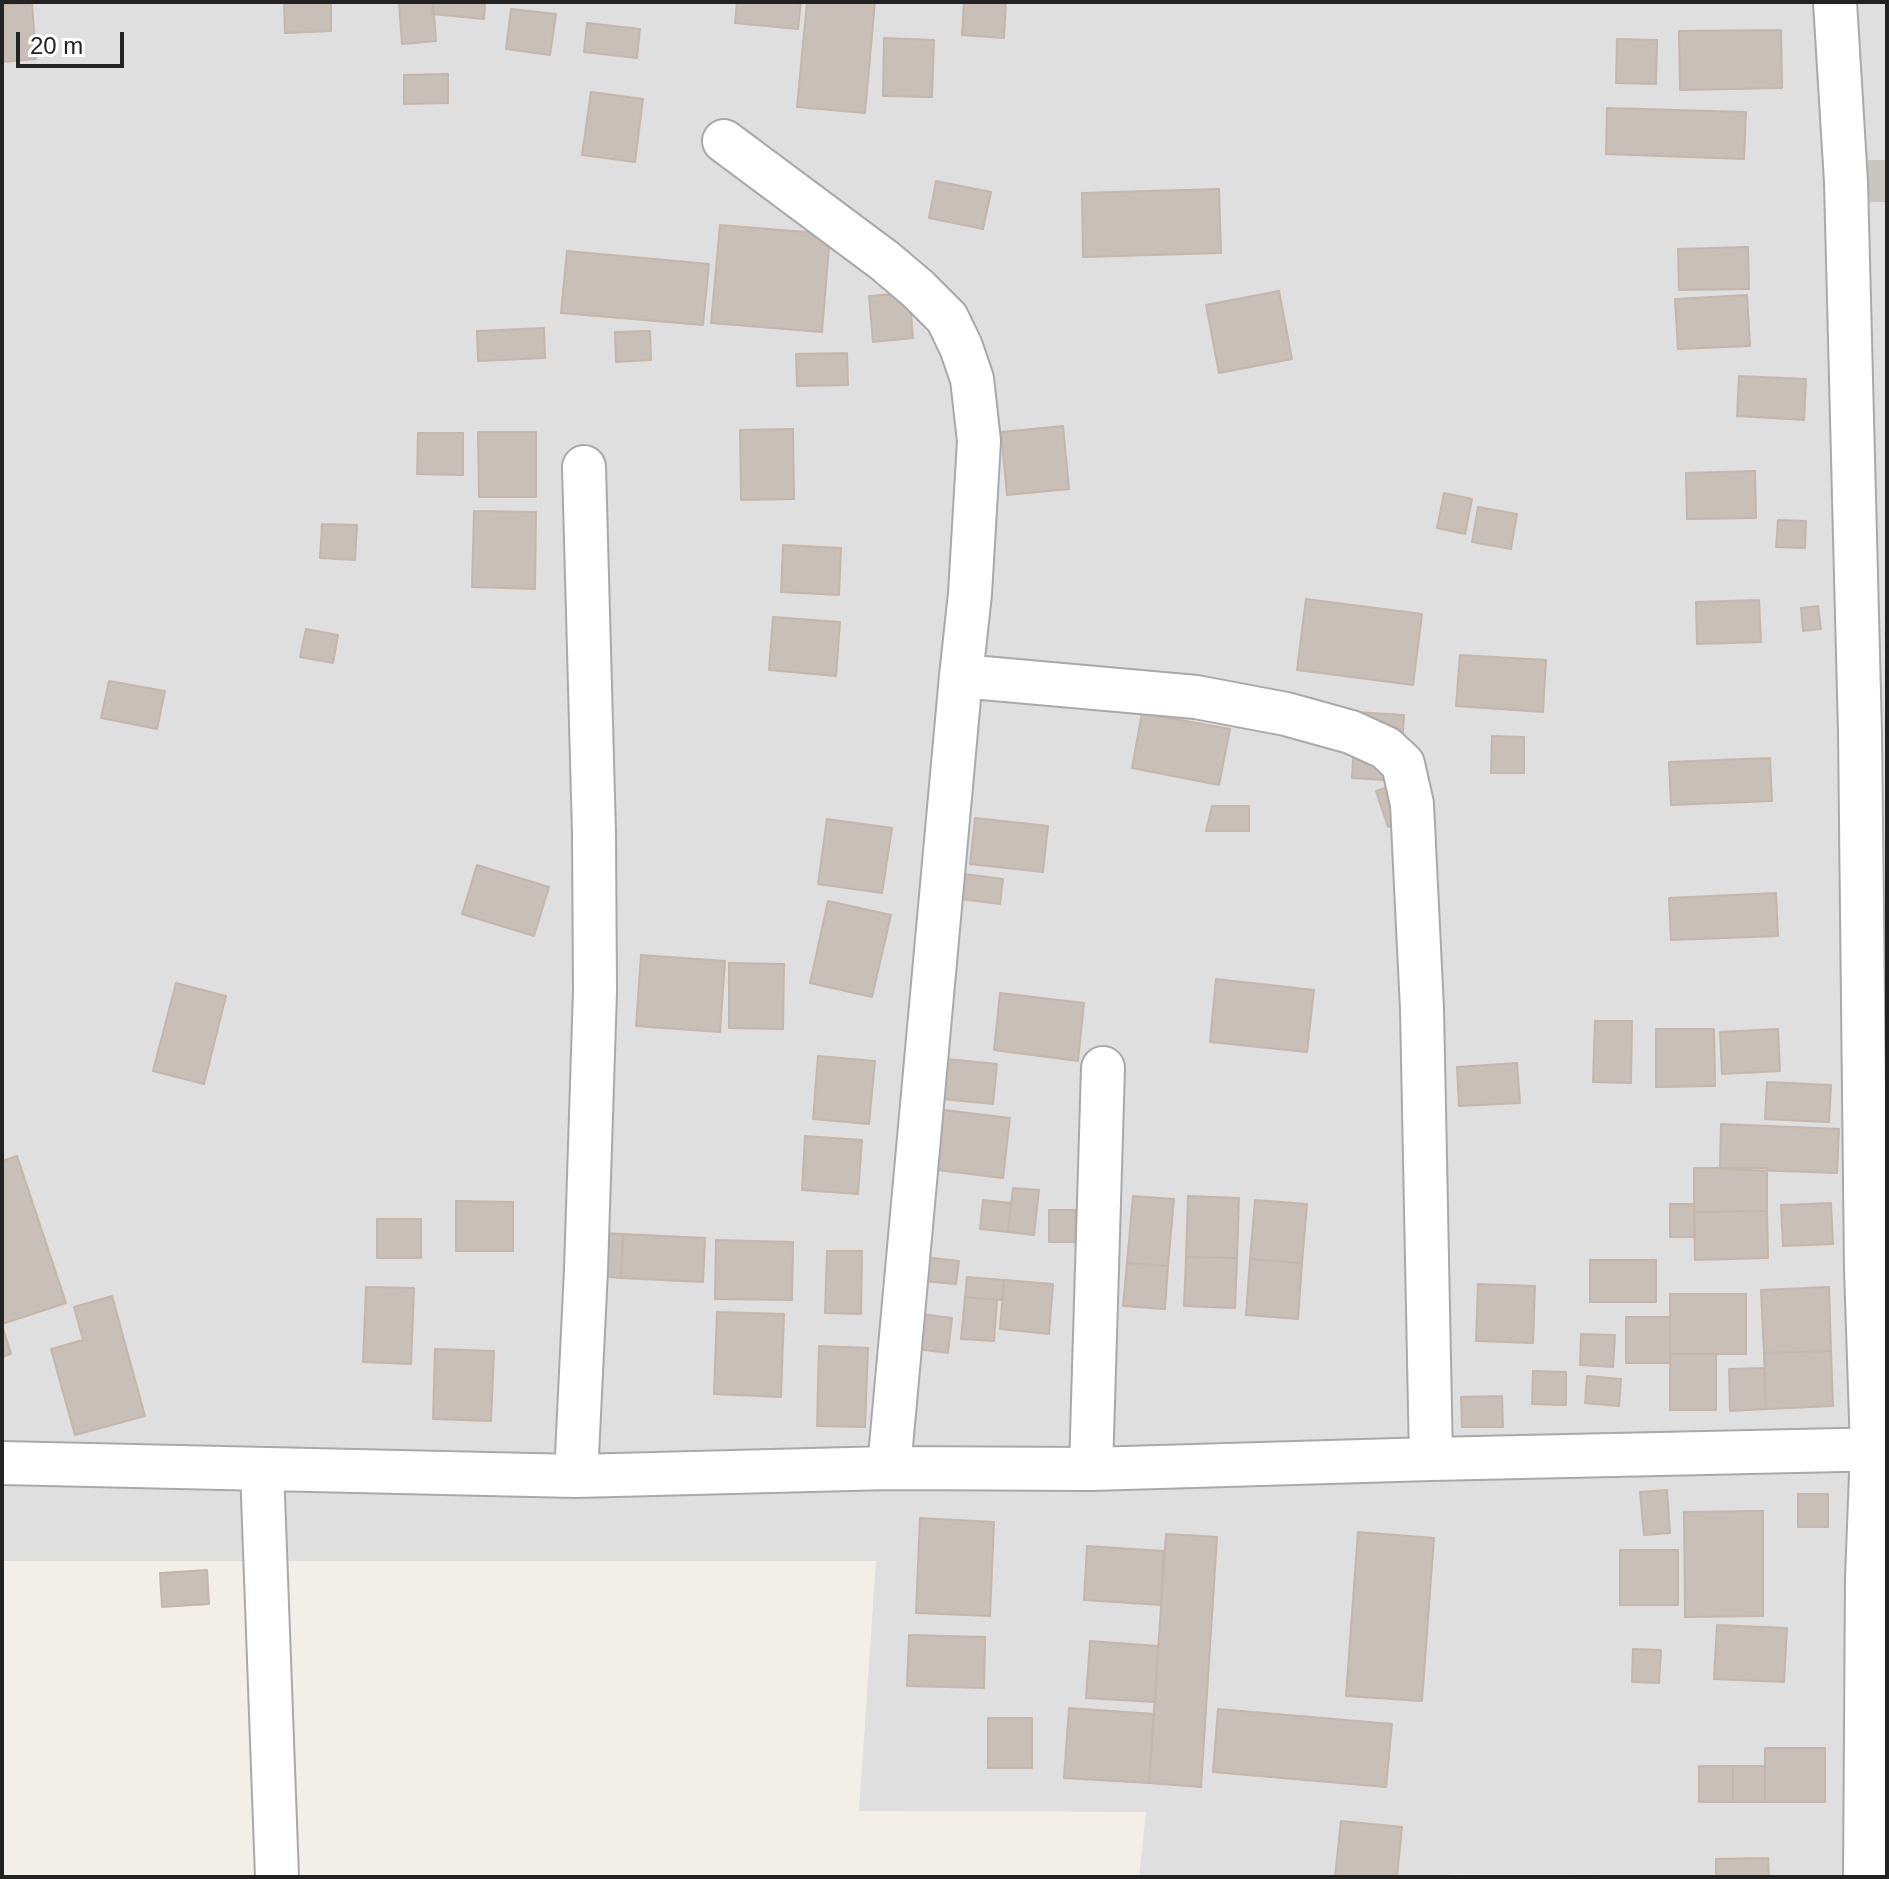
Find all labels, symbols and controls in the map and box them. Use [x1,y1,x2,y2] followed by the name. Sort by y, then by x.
[20,16,128,66] scale bar
[30,32,83,59] text: 20 m

